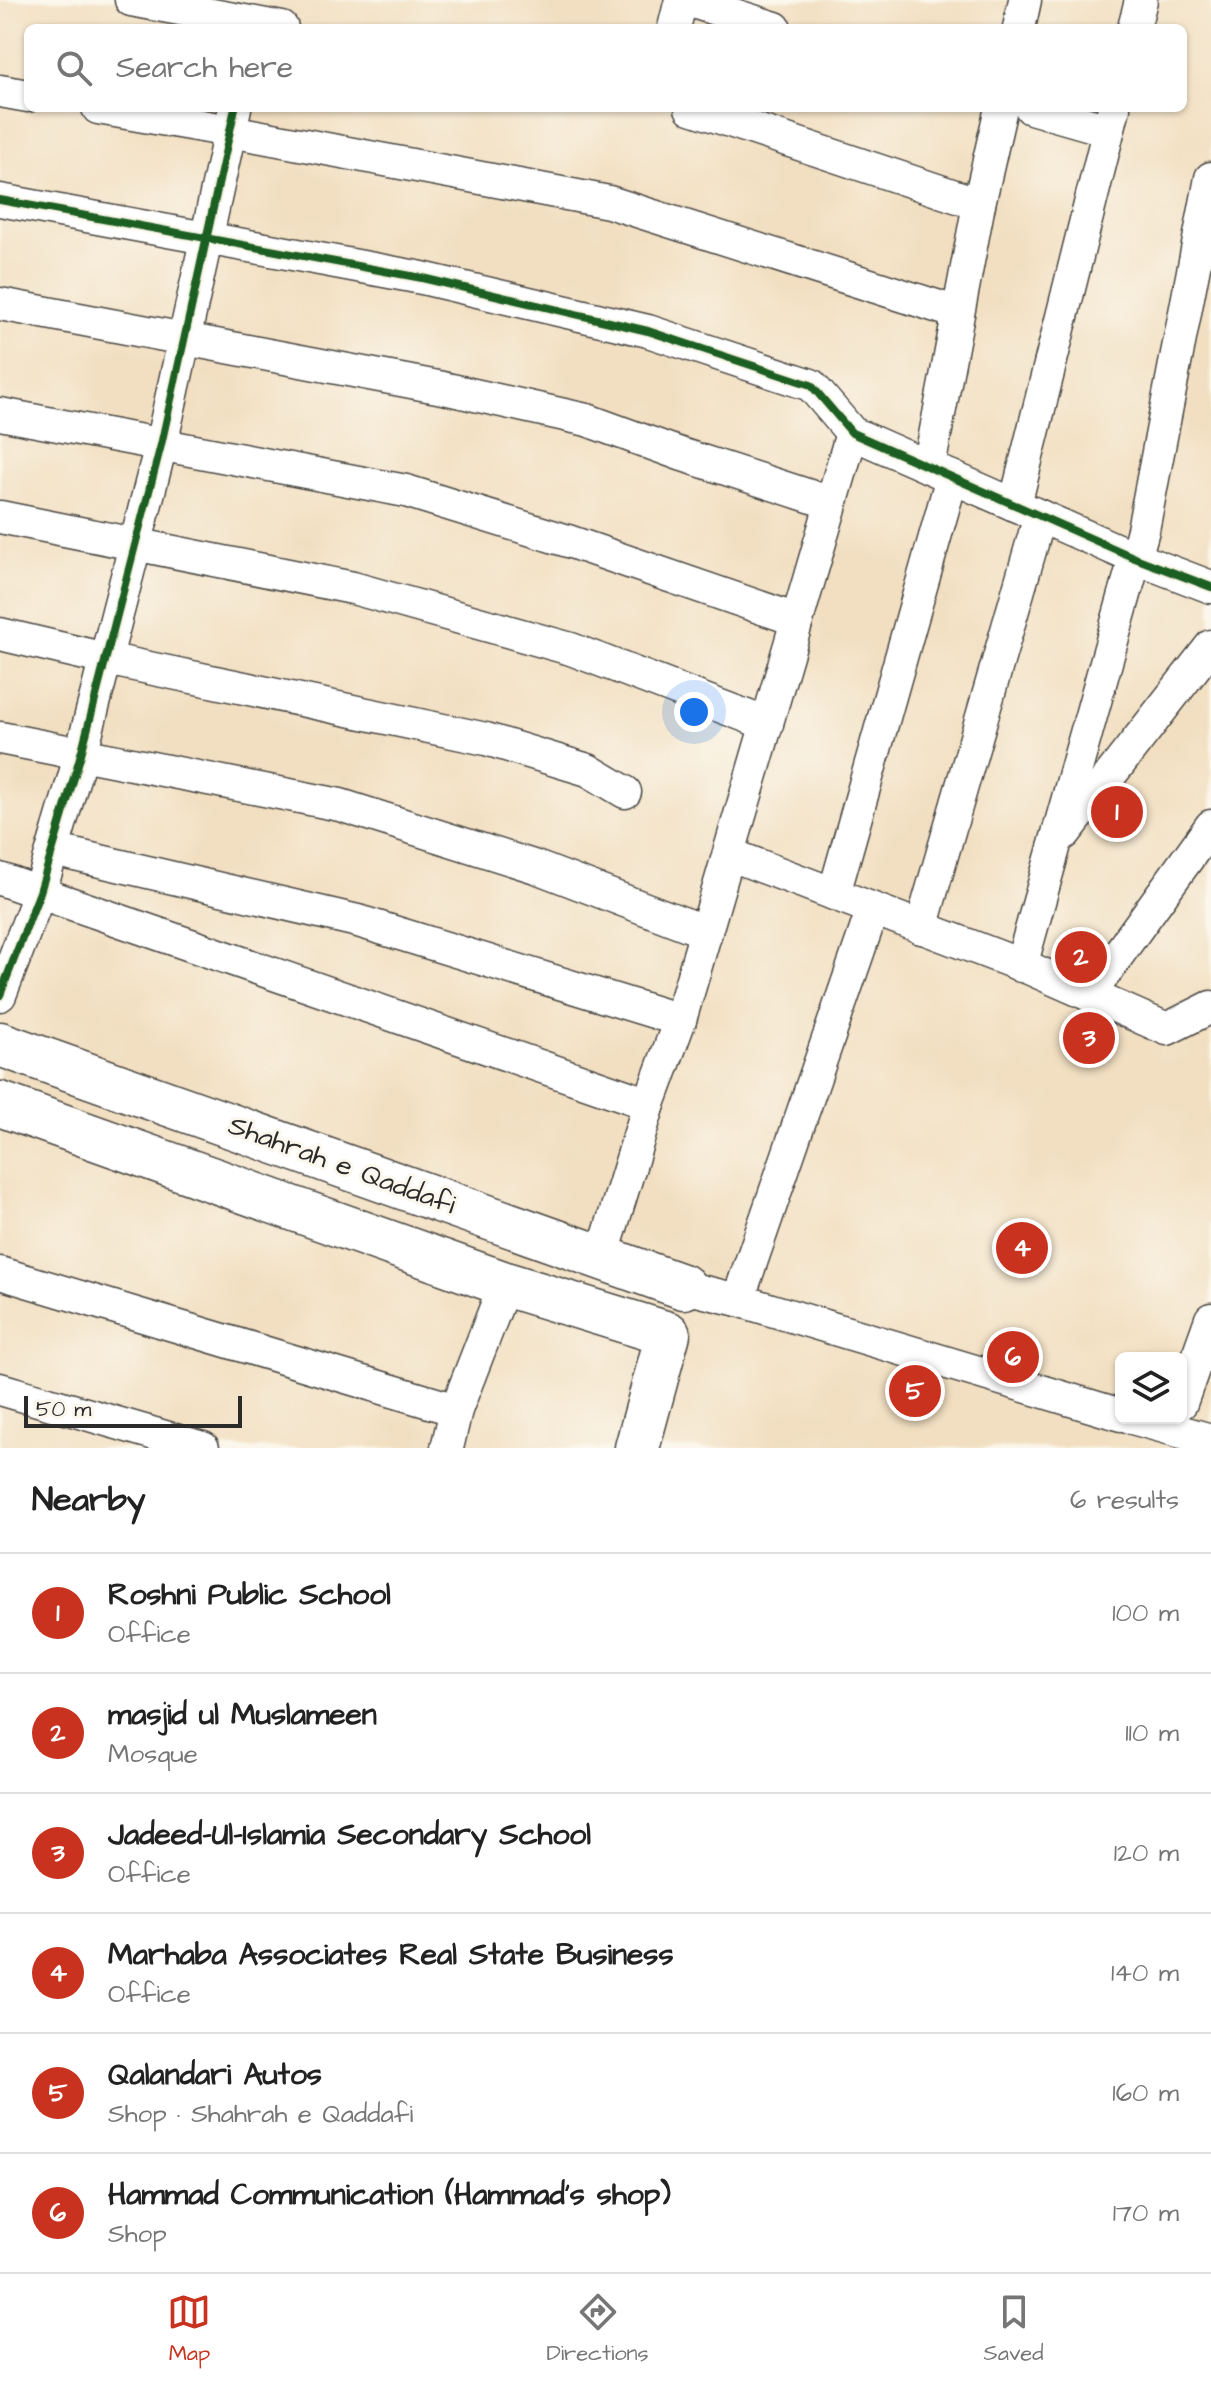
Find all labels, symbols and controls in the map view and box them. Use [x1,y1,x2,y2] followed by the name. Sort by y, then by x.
[24,24,1187,112] search box
[52,46,96,90] icon: search
[116,47,293,89] text: Search here
[674,692,714,732] your location
[1091,782,1143,842] pin: 1
[1055,927,1107,987] pin: 2
[1063,1008,1115,1068] pin: 3
[223,1106,461,1224] street label: Shahrah e Qaddafi
[996,1218,1048,1278] pin: 4
[987,1327,1039,1387] pin: 6
[1115,1352,1187,1424] map controls
[1115,1352,1187,1424] button: layers
[889,1361,941,1421] pin: 5
[24,1392,242,1428] scale bar
[36,1394,91,1425] text: 50 m
[32,1476,146,1524] text: Nearby
[1070,1482,1179,1518] text: 6 results
[108,1574,391,1616] text: Roshni Public School
[56,1595,60,1631] text: 1
[1112,1595,1179,1631] text: 100 m
[108,1616,191,1652] text: Office
[108,1694,377,1736] text: masjid ul Muslameen
[51,1715,65,1751] text: 2
[1125,1715,1179,1751] text: 110 m
[108,1736,198,1772] text: Mosque
[108,1814,591,1856] text: Jadeed-Ul-Islamia Secondary School
[51,1835,65,1871] text: 3
[1114,1835,1179,1871] text: 120 m
[108,1856,191,1892] text: Office
[108,1934,673,1976] text: Marhaba Associates Real State Business
[49,1955,67,1991] text: 4
[1111,1955,1179,1991] text: 140 m
[108,1976,191,2012] text: Office
[108,2054,322,2096] text: Qalandari Autos
[49,2075,67,2111] text: 5
[1112,2075,1179,2111] text: 160 m
[108,2096,413,2132] text: Shop · Shahrah e Qaddafi
[108,2174,671,2216] text: Hammad Communication (Hammad's shop)
[50,2195,66,2231] text: 6
[1113,2195,1179,2231] text: 170 m
[108,2216,167,2252] text: Shop
[167,2290,211,2369] tab: Map
[546,2290,649,2369] tab: Directions
[984,2290,1044,2369] tab: Saved

